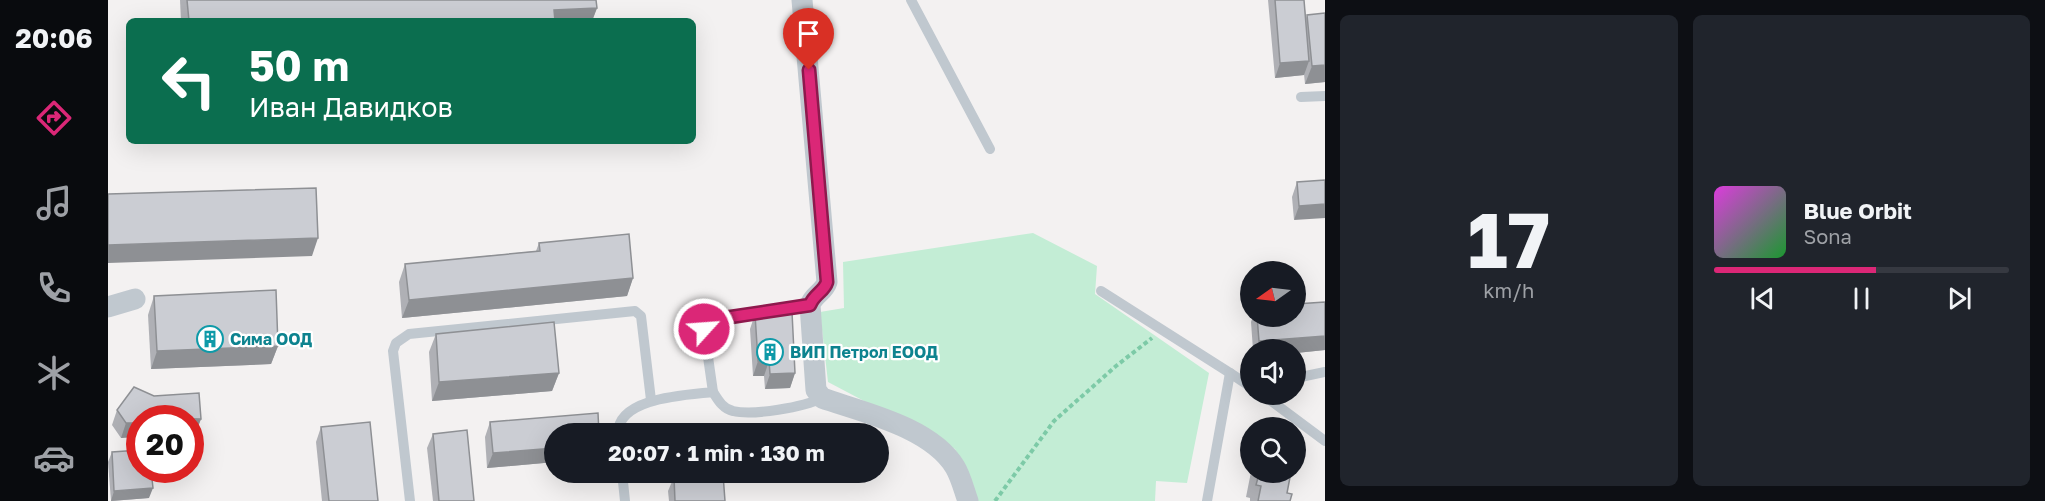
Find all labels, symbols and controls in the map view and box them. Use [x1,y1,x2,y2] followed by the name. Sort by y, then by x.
[783,8,834,70] pin
[792,17,825,50] icon: arrive
[15,22,93,54] text: 20:06
[249,40,349,90] text: 50 m
[150,42,228,120] icon: left
[249,91,453,123] text: Иван Давидков
[33,97,75,139] icon: directions
[33,182,75,224] icon: music
[1467,192,1550,285] text: 17
[1804,197,1912,224] text: Blue Orbit
[1804,224,1852,248] text: Sona
[1240,261,1306,327] north arrow
[1240,261,1306,483] map controls
[33,267,75,309] icon: phone
[1483,278,1534,302] text: km/h
[1746,282,1779,315] icon: previous
[1845,282,1878,315] icon: pause
[1943,282,1976,315] icon: next
[672,297,736,361] position arrow
[195,324,225,354] building icon: Сима ООД
[230,329,312,349] place label: Сима ООД
[755,337,785,367] building icon: ВИП Петрол ЕООД
[1240,339,1306,405] button: sound
[790,342,938,362] place label: ВИП Петрол ЕООД
[33,352,75,394] icon: climate
[126,405,204,483] speed limit sign: 20
[1240,417,1306,483] button: search
[33,437,75,479] icon: car
[608,439,825,466] text: 20:07 · 1 min · 130 m

